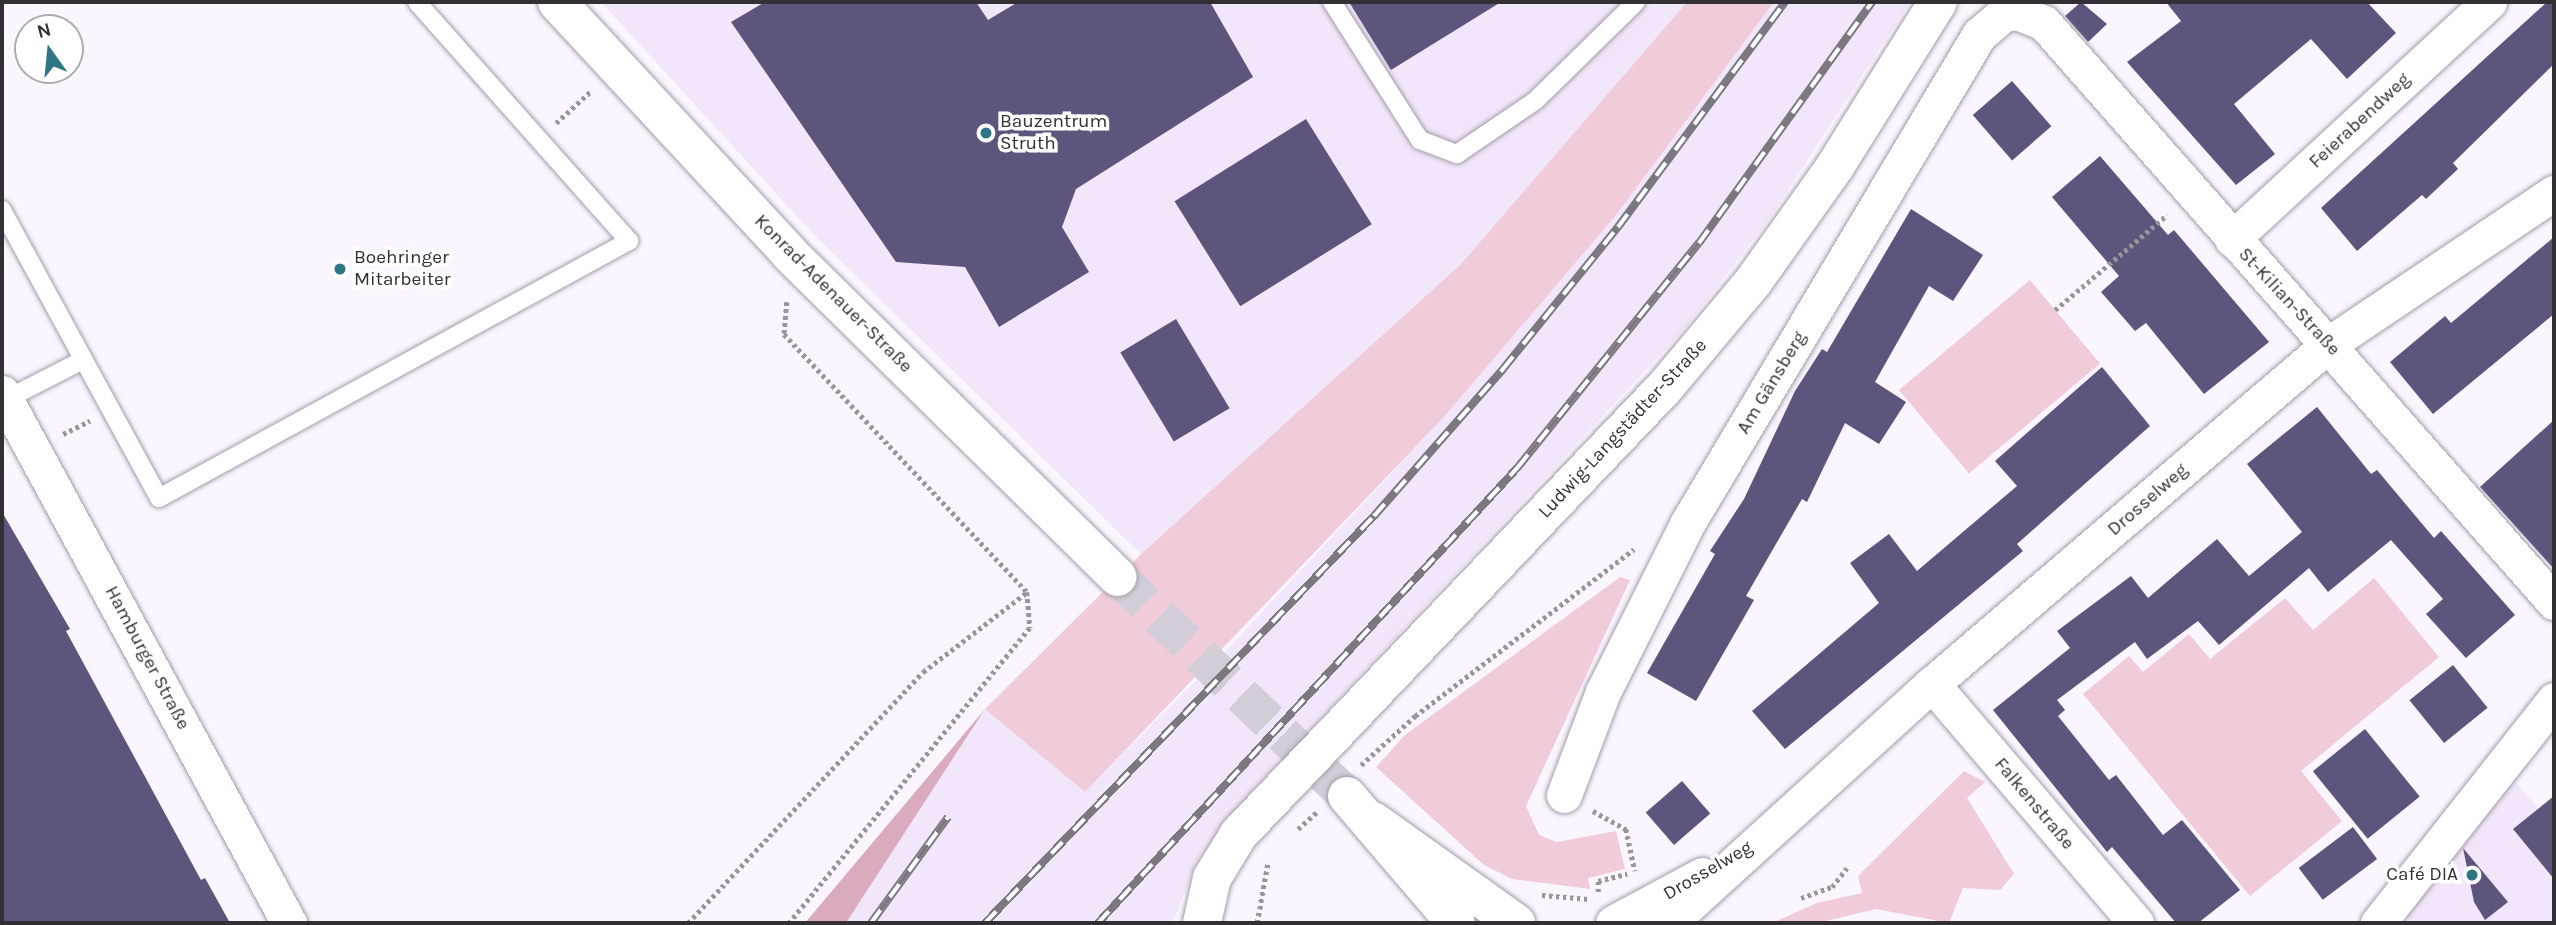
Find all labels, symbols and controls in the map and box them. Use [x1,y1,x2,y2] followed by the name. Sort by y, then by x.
[14,14,84,84] north arrow
[35,18,54,43] text: N
[2305,68,2415,174] street label: Feierabendweg
[1000,111,1107,155] place label: Bauzentrum Struth
[978,125,994,141] marker: Bauzentrum Struth
[749,210,917,378] street label: Konrad-Adenauer-Straße
[2233,243,2345,361] street label: St-Kilian-Straße
[354,247,451,291] place label: Boehringer Mitarbeiter
[332,261,348,277] marker: Boehringer Mitarbeiter
[1732,328,1812,438] street label: Am Gänsberg
[1534,335,1712,523] street label: Ludwig-Langstädter-Straße
[2103,459,2193,541] street label: Drosselweg
[99,582,195,734] street label: Hamburger Straße
[1989,753,2079,855] street label: Falkenstraße
[1659,836,1757,906] street label: Drosselweg
[2386,864,2458,886] place label: Café DIA
[2464,867,2480,883] marker: Café DIA

